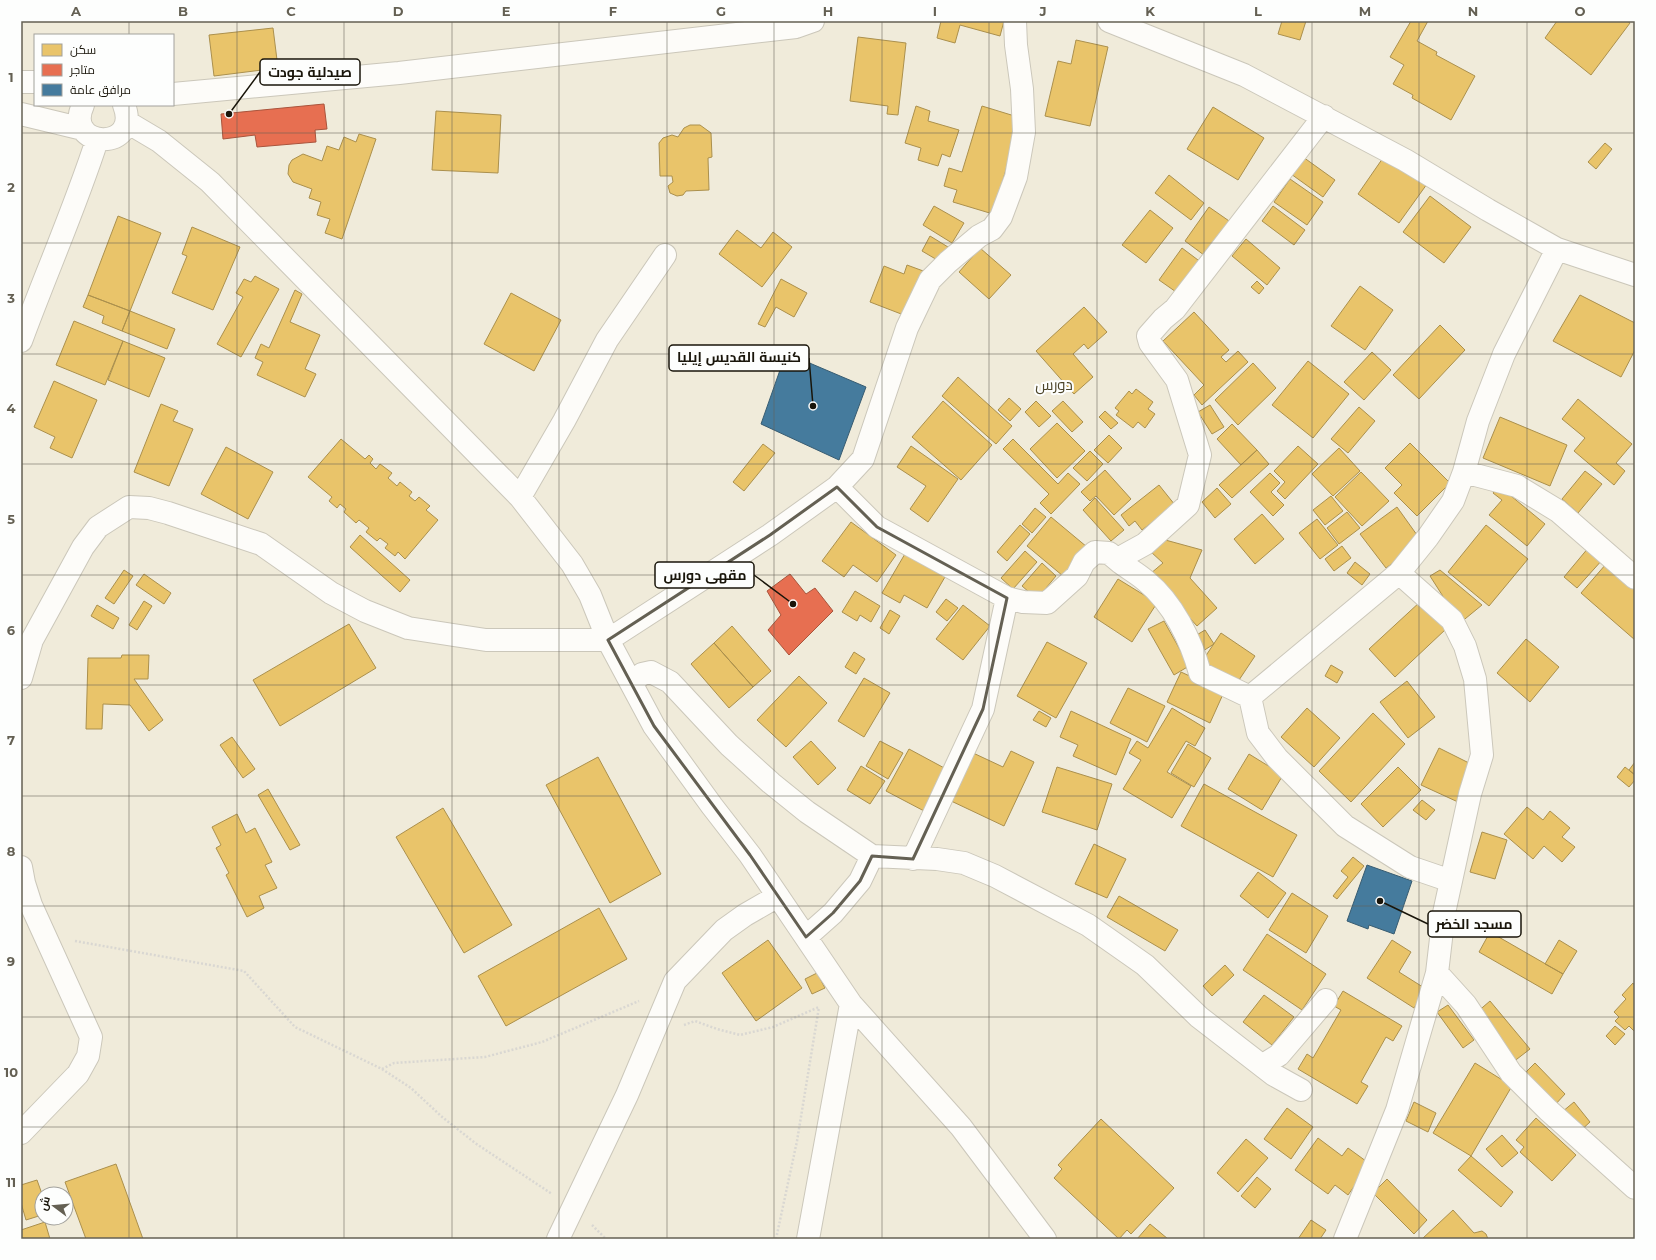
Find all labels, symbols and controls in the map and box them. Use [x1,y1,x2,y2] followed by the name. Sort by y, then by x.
[70,3,82,19] text: A
[178,3,188,19] text: B
[286,3,296,19] text: C
[393,3,404,19] text: D
[502,3,511,19] text: E
[609,3,617,19] text: F
[716,3,726,19] text: G
[823,3,833,19] text: H
[933,3,937,19] text: I
[1038,3,1047,19] text: J
[1145,3,1155,19] text: K
[1254,3,1262,19] text: L
[1359,3,1371,19] text: M
[1468,3,1478,19] text: N
[1575,3,1586,19] text: O
[34,34,174,106] legend
[70,42,96,57] text: سكن
[260,59,360,85] callout: صيدلية جودت
[69,62,95,77] text: متاجر
[268,63,352,81] text: صيدلية جودت
[8,69,14,85] text: 1
[70,82,131,97] text: مرافق عامة
[7,179,15,195] text: 2
[6,290,15,306] text: 3
[669,345,809,371] callout: كنيسة القديس إيليا
[677,348,801,367] text: كنيسة القديس إيليا
[1035,375,1073,395] district label: دورس
[7,400,16,416] text: 4
[7,511,15,527] text: 5
[655,562,754,588] callout: مقهى دورس
[664,566,746,584] text: مقهى دورس
[7,622,16,638] text: 6
[7,732,15,748] text: 7
[7,843,16,859] text: 8
[1428,911,1521,937] callout: مسجد الخضر
[1434,915,1513,933] text: مسجد الخضر
[7,953,15,969] text: 9
[4,1064,18,1080] text: 10
[6,1174,16,1190] text: 11
[34,1186,74,1226] north arrow
[36,1195,53,1212] text: ش

